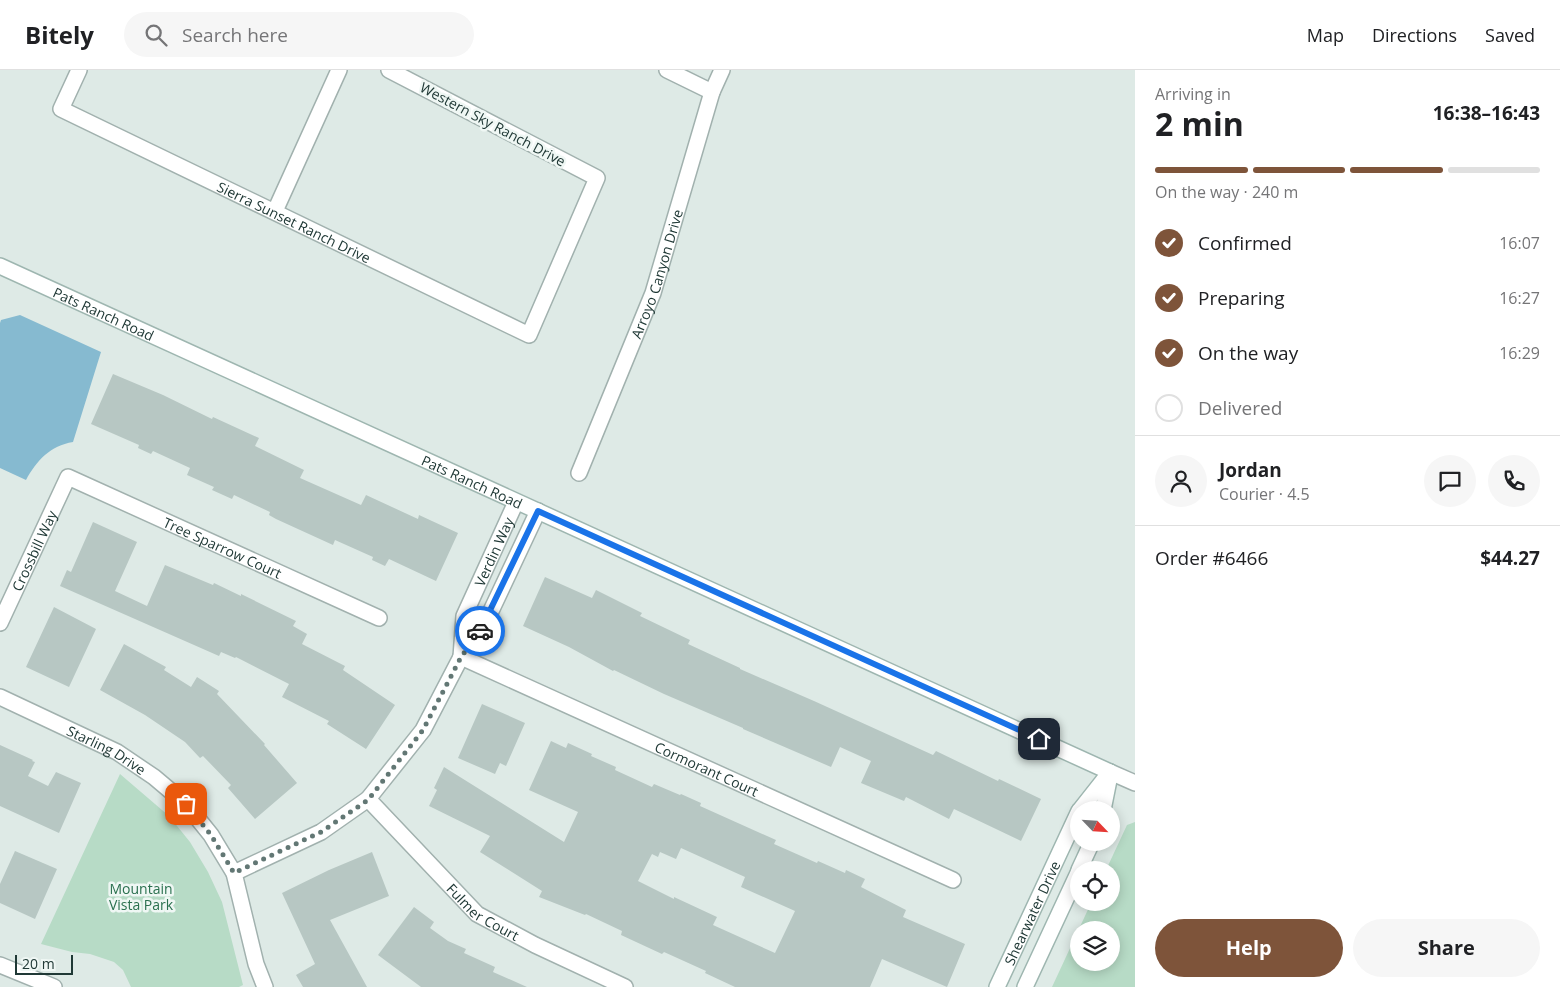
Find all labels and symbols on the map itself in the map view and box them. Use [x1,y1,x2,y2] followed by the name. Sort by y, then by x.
[417,78,569,171] street label: Western Sky Ranch Drive
[214,176,374,267] street label: Sierra Sunset Ranch Drive
[626,207,687,341] street label: Arroyo Canyon Drive
[50,282,157,345] street label: Pats Ranch Road
[419,450,526,513] street label: Pats Ranch Road
[7,506,61,594] street label: Crossbill Way
[161,512,285,582] street label: Tree Sparrow Court
[469,513,518,589] street label: Verdin Way
[455,606,505,656] courier
[1018,718,1060,760] pin
[64,720,150,779] street label: Starling Drive
[652,737,762,800] street label: Cormorant Court
[165,783,207,825] pin
[1070,801,1120,851] north arrow
[999,857,1064,968] street label: Shearwater Drive
[109,879,174,914] park label: Mountain Vista Park
[443,879,523,944] street label: Fulmer Court
[15,952,72,975] scale bar

